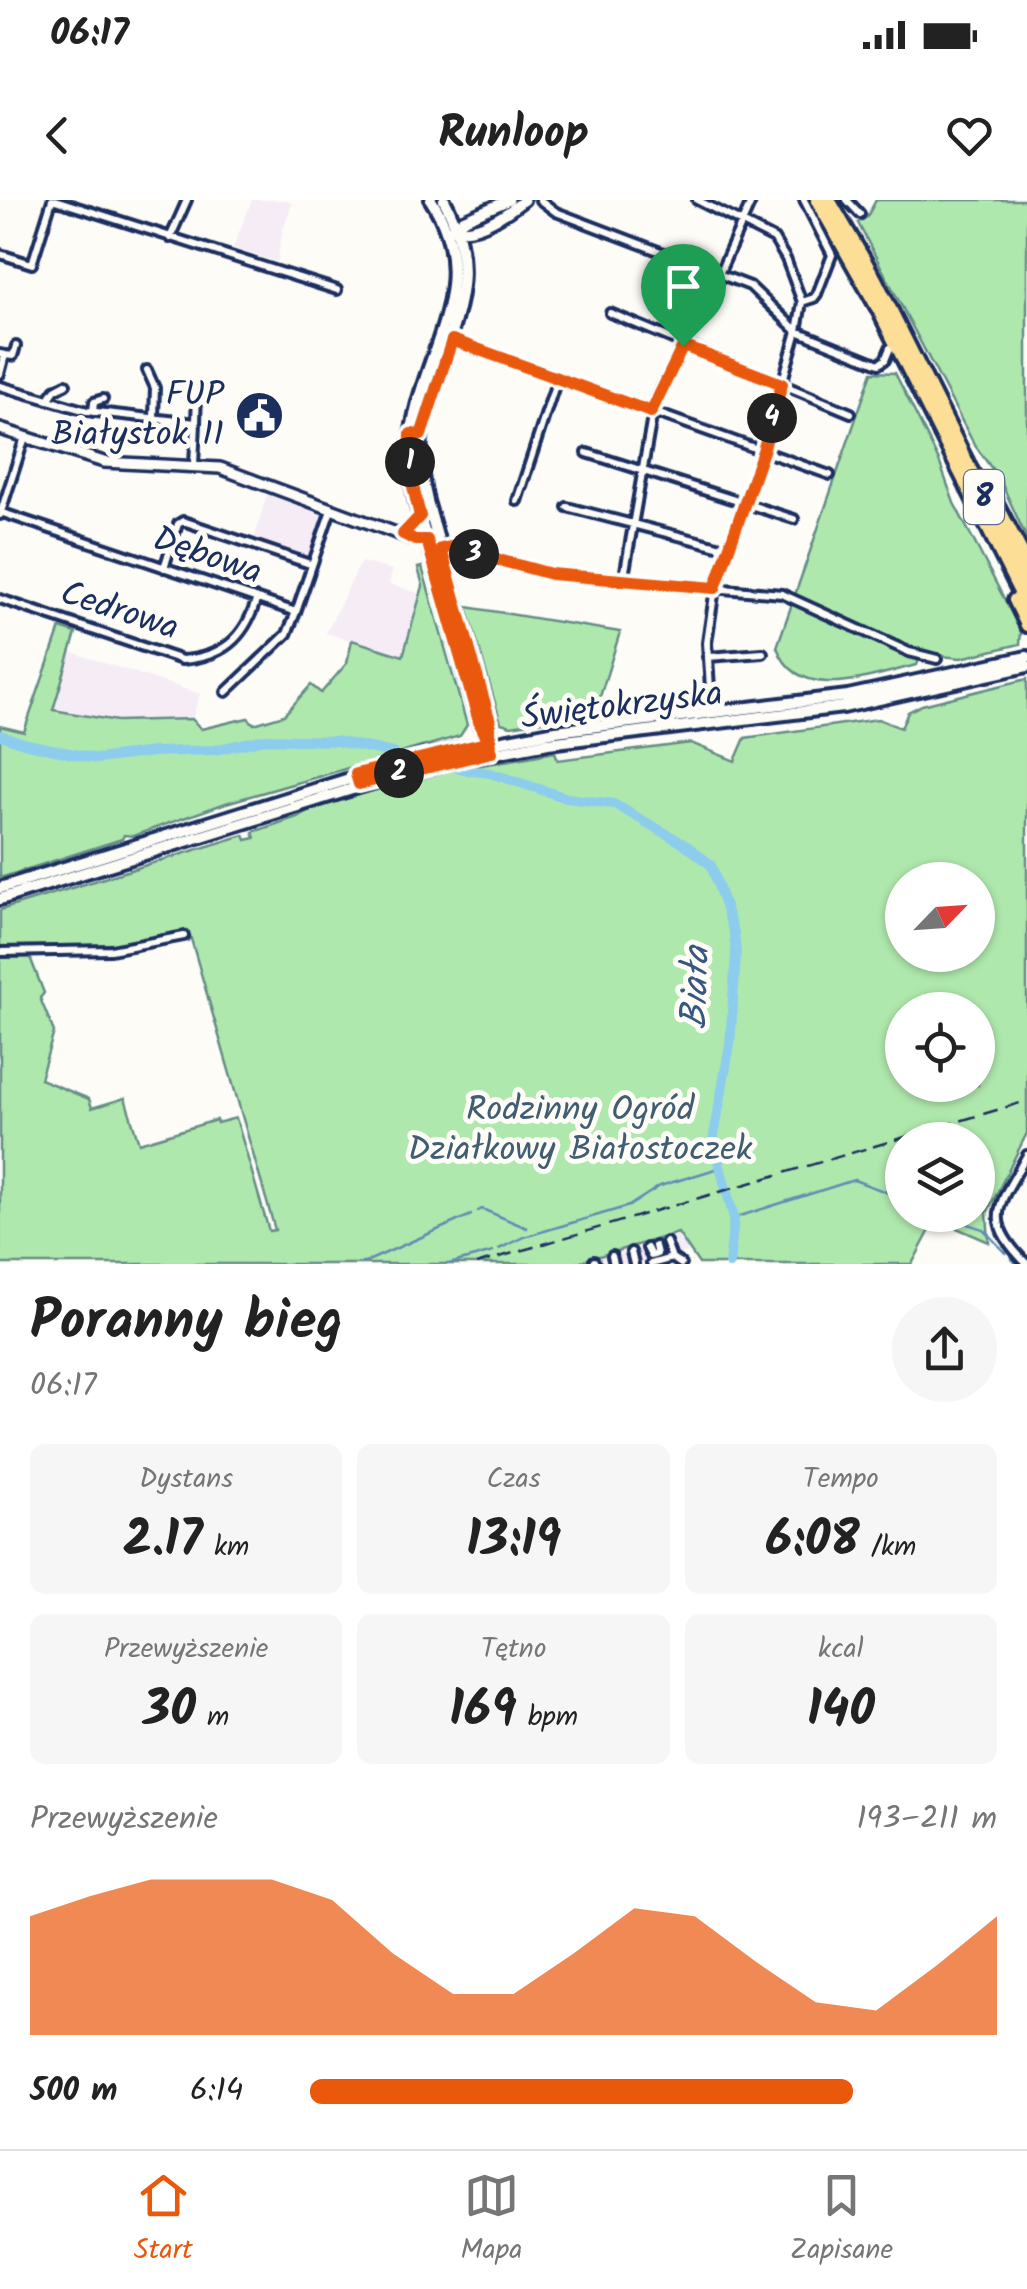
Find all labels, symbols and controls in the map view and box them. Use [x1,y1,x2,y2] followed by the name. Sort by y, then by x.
[50,5,129,65] text: 06:17
[438,99,589,171] text: Runloop
[30,108,85,163] icon: back
[942,108,997,163] icon: heart
[641,244,726,347] pin
[656,259,711,314] icon: arrive
[51,368,225,464] place label: FUP Białystok 11
[233,390,285,442] public building icon: FUP Białystok 11
[747,393,797,443] pin: 4
[764,395,780,440] text: 4
[385,437,435,487] pin: 1
[406,439,414,484] text: 1
[964,470,1004,524] road number: 8
[145,512,269,602] street label: Dębowa
[449,529,499,579] pin: 3
[466,531,482,576] text: 3
[53,567,185,657] street label: Cedrowa
[518,667,726,747] street label: Świętokrzyska
[374,748,424,798] pin: 2
[391,750,407,795] text: 2
[885,862,995,972] north arrow
[885,862,995,1232] map controls
[666,943,728,1030] water label: Biała
[885,992,995,1102] button: locate
[408,1083,753,1179] park label: Rodzinny Ogród Działkowy Białostoczek
[885,1122,995,1232] button: layers
[30,1280,343,1367] text: Poranny bieg
[892,1297,997,1402] button: share
[30,1361,96,1412] text: 06:17
[139,1457,233,1502] text: Dystans
[486,1457,541,1502] text: Czas
[803,1457,879,1502] text: Tempo
[123,1502,203,1582] text: 2.17
[466,1502,561,1582] text: 13:19
[765,1502,860,1582] text: 6:08
[203,1525,249,1570] text: km
[860,1525,916,1570] text: /km
[104,1627,268,1672] text: Przewyższenie
[481,1627,546,1672] text: Tętno
[818,1627,864,1672] text: kcal
[143,1672,196,1752] text: 30
[449,1672,516,1752] text: 169
[807,1672,875,1752] text: 140
[196,1695,229,1740] text: m
[516,1695,578,1740] text: bpm
[30,1794,218,1845] text: Przewyższenie
[857,1794,997,1845] text: 193–211 m
[30,2066,118,2117] text: 500 m
[190,2066,243,2117] text: 6:14
[134,2168,193,2273] tab: Start
[461,2168,522,2273] tab: Mapa
[790,2168,893,2273] tab: Zapisane

